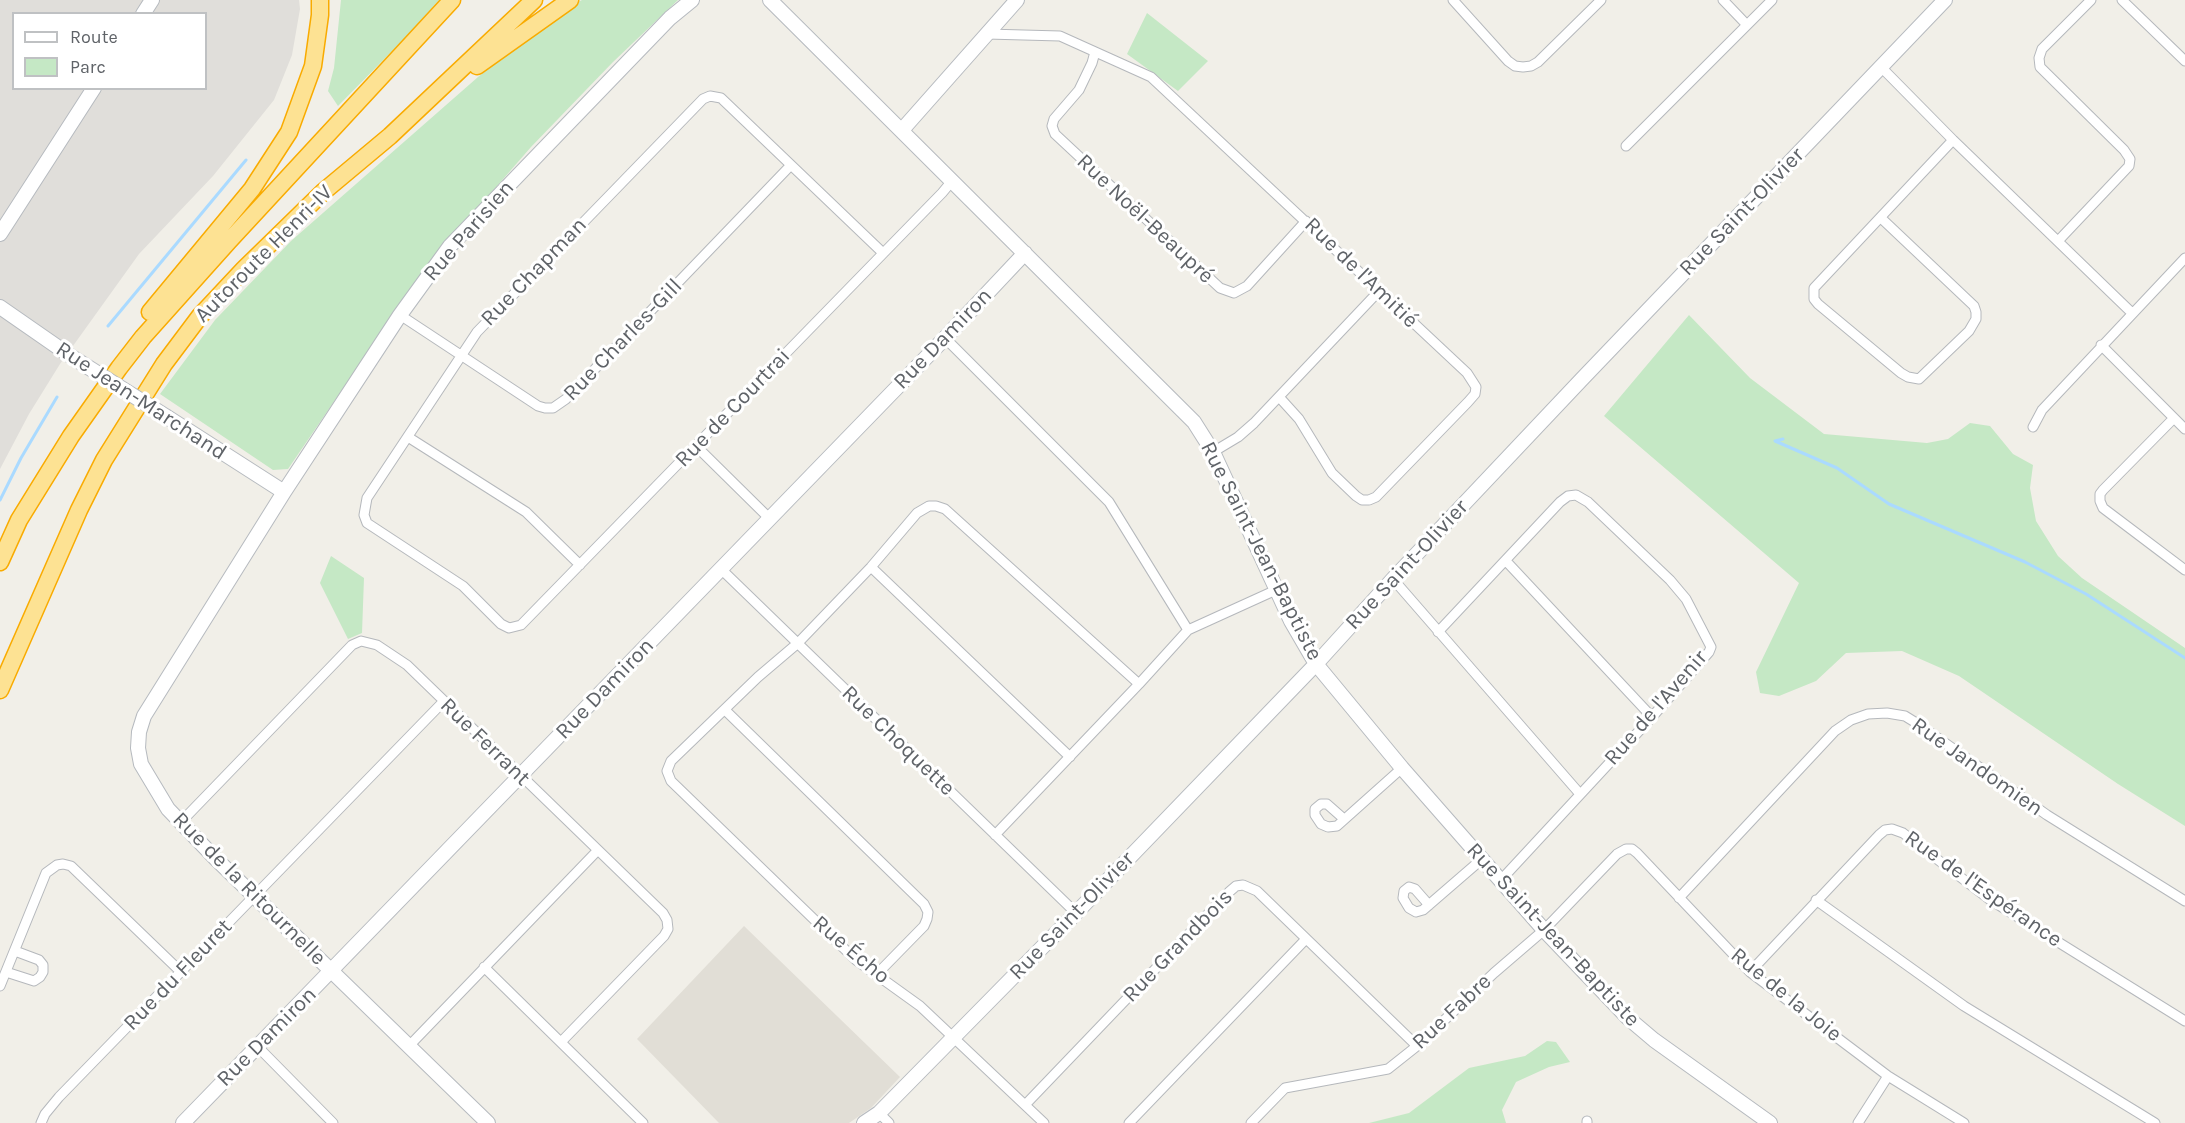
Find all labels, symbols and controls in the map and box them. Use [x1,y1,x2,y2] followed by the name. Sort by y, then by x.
[12,12,207,90] legend
[70,26,118,48] text: Route
[70,56,106,78] text: Parc
[1674,142,1810,282] street label: Rue Saint-Olivier
[1071,149,1219,289] street label: Rue Noël-Beaupré
[418,175,520,287] street label: Rue Parisien
[189,179,339,329] street label: Autoroute Henri-IV
[476,212,592,332] street label: Rue Chapman
[1299,212,1423,334] street label: Rue de l'Amitié
[558,273,688,407] street label: Rue Charles-Gill
[888,283,998,395] street label: Rue Damiron
[51,336,231,466] street label: Rue Jean-Marchand
[670,343,796,473] street label: Rue de Courtrai
[1194,437,1328,665] street label: Rue Saint-Jean-Baptiste
[1340,494,1474,636] street label: Rue Saint-Olivier
[550,633,660,745] street label: Rue Damiron
[1599,645,1713,771] street label: Rue de l'Avenir
[836,680,960,802] street label: Rue Choquette
[434,693,536,791] street label: Rue Ferrant
[1906,712,2048,822] street label: Rue Jandomien
[167,807,331,971] street label: Rue de la Ritournelle
[1899,825,2067,953] street label: Rue de l'Espérance
[1461,837,1645,1033] street label: Rue Saint-Jean-Baptiste
[1004,846,1140,986] street label: Rue Saint-Olivier
[1117,884,1239,1008] street label: Rue Grandbois
[807,910,895,990] street label: Rue Écho
[118,914,238,1036] street label: Rue du Fleuret
[1725,942,1847,1048] street label: Rue de la Joie
[1407,969,1497,1055] street label: Rue Fabre
[212,982,322,1092] street label: Rue Damiron

